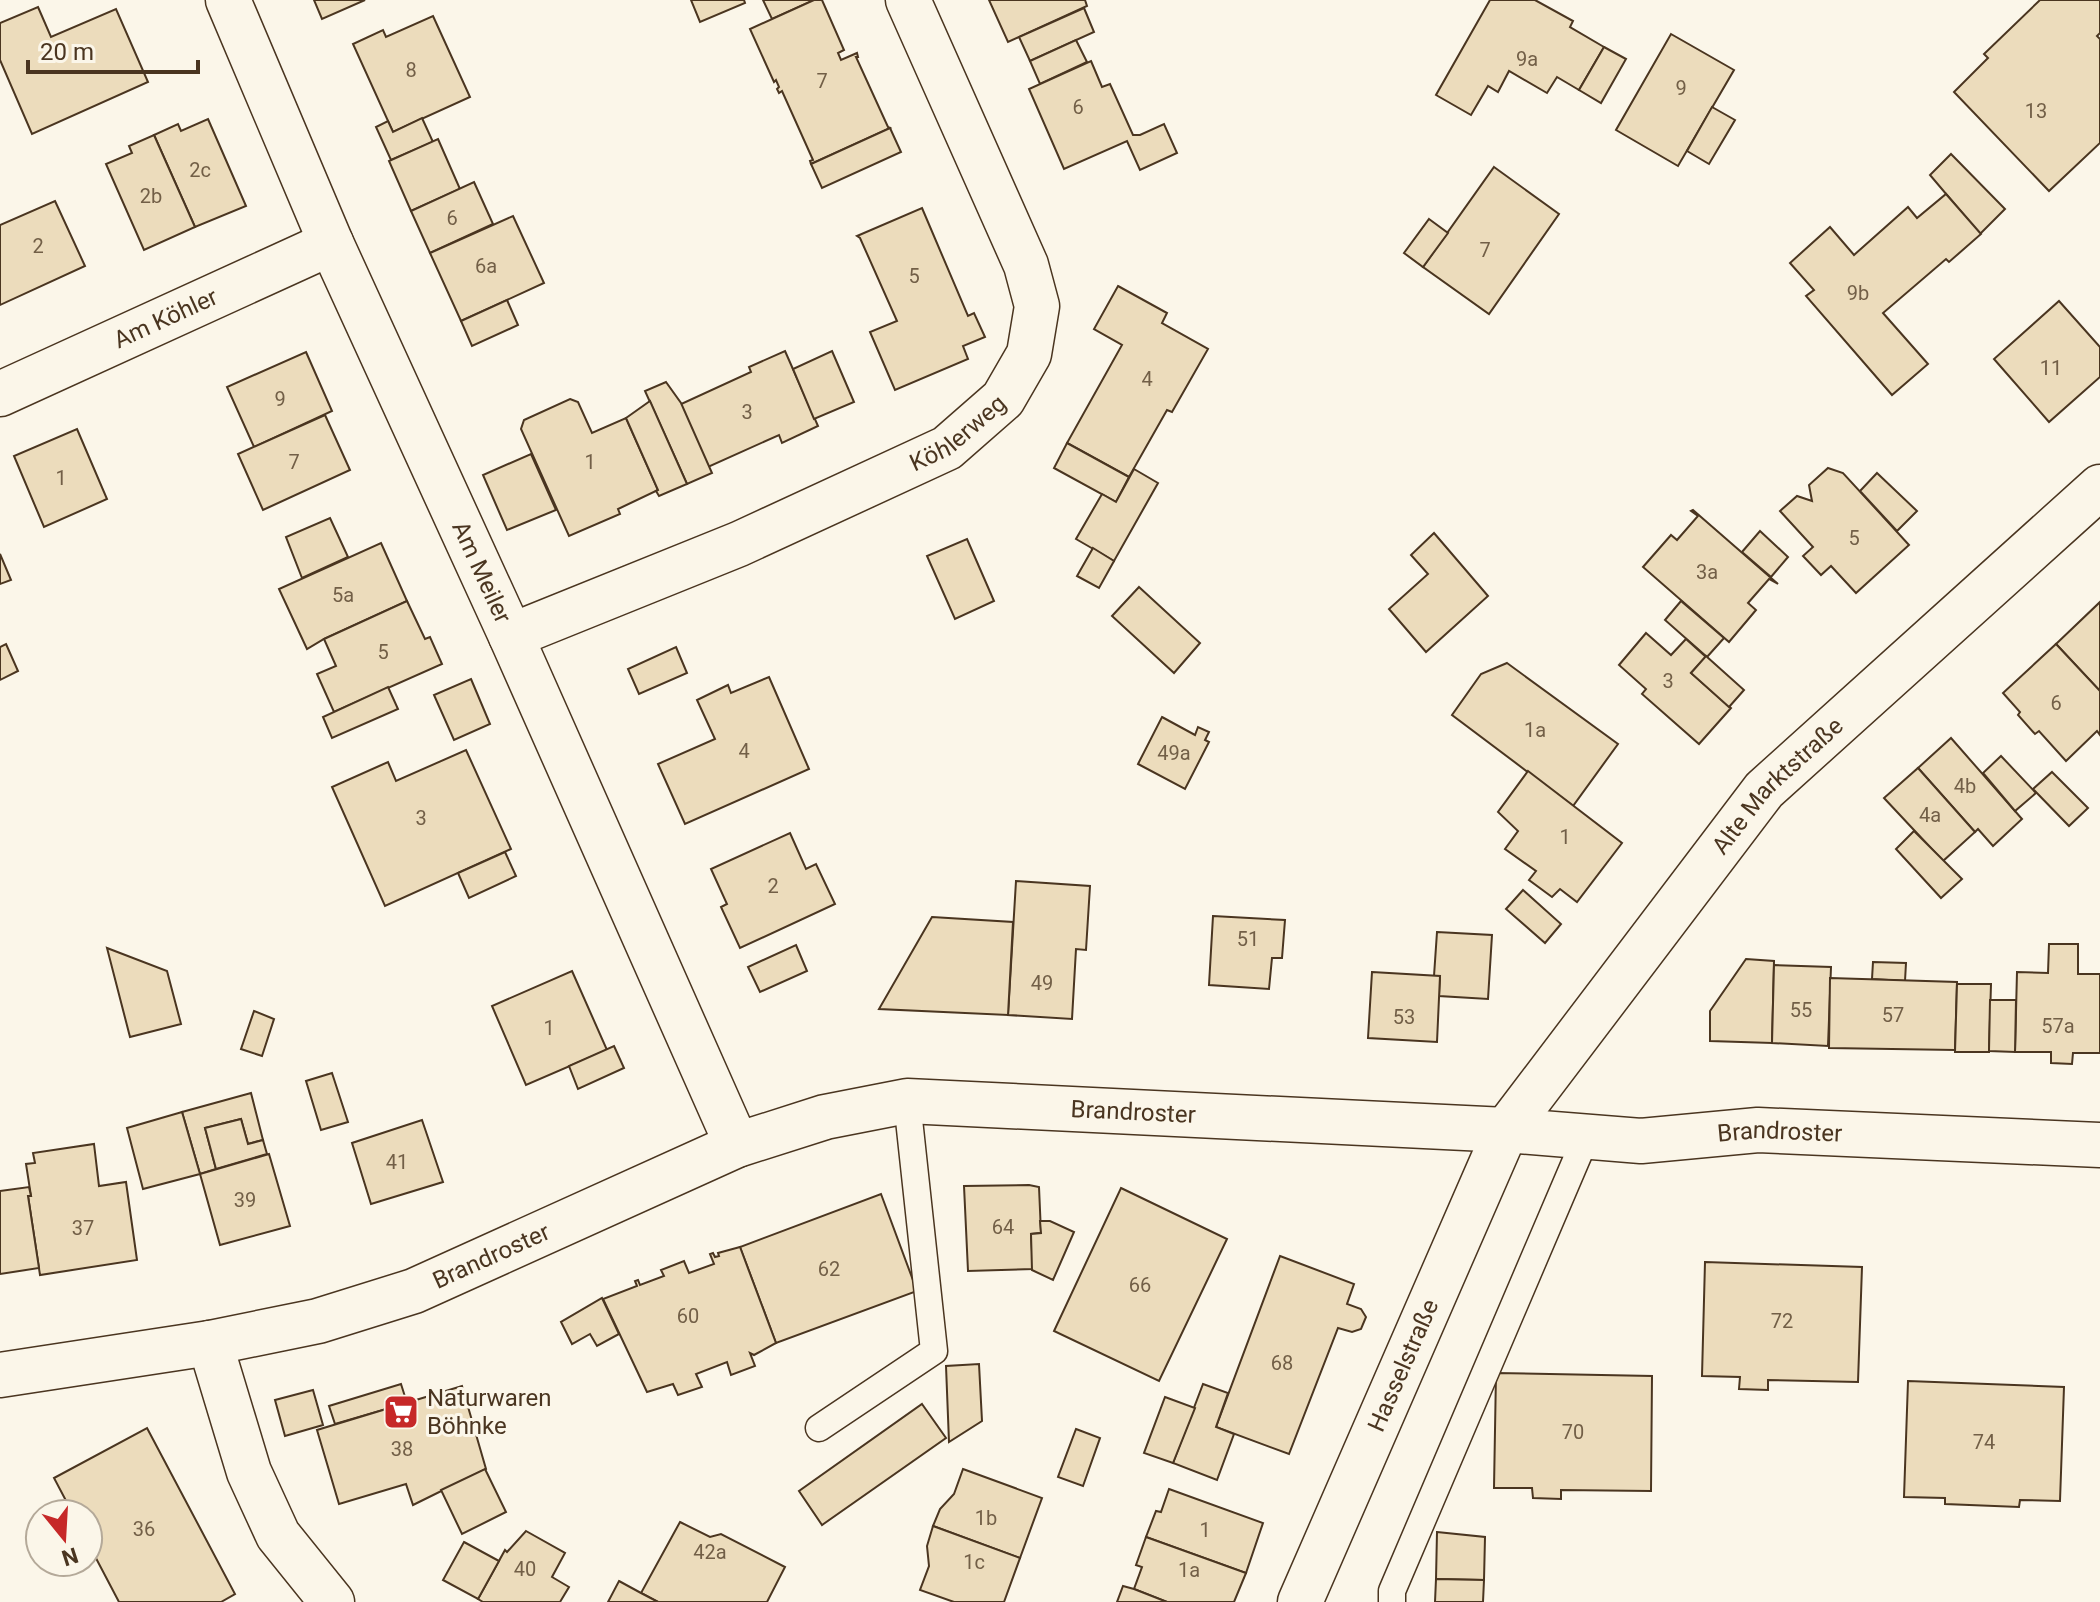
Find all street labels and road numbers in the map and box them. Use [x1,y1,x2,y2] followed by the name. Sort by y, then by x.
[109,283,222,354] street label: Am Köhler
[905,389,1012,477] street label: Köhlerweg
[446,517,517,628] street label: Am Meiler
[1706,712,1849,860] street label: Alte Marktstraße
[1070,1095,1196,1129] street label: Brandroster
[1716,1116,1843,1148] street label: Brandroster
[428,1218,554,1295] street label: Brandroster
[1362,1295,1444,1436] street label: Hasselstraße

